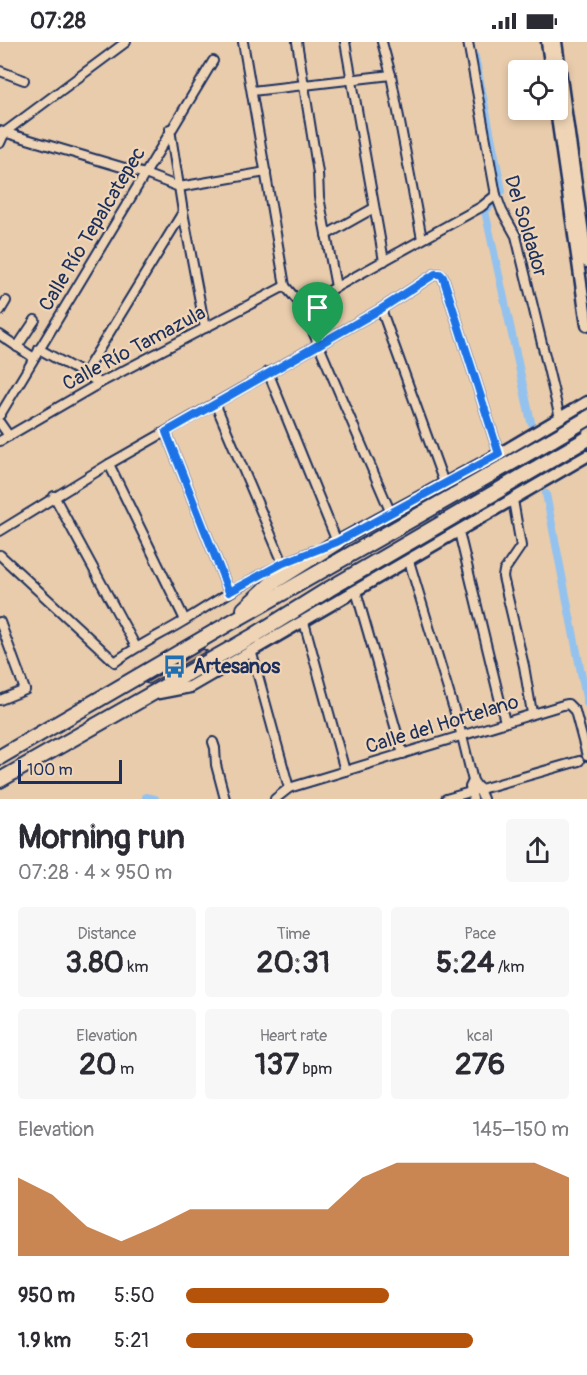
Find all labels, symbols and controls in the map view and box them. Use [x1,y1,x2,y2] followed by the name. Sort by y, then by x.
[30,7,86,35] text: 07:28
[508,60,568,120] map controls
[508,60,568,120] button: locate
[33,142,151,316] street label: Calle Río Tepalcatepec
[499,172,553,280] street label: Del Soldador
[292,282,343,344] pin
[301,291,334,324] icon: arrive
[58,300,210,396] street label: Calle Río Tamazula
[162,653,188,679] bus stop icon: Artesanos
[193,654,280,679] place label: Artesanos
[362,689,522,759] street label: Calle del Hortelano
[18,757,122,784] scale bar
[27,760,73,780] text: 100 m
[18,817,185,858] text: Morning run
[506,819,569,882] button: share
[18,860,172,885] text: 07:28 · 4 × 950 m
[78,924,136,944] text: Distance
[277,924,310,944] text: Time
[464,924,496,944] text: Pace
[65,944,124,981] text: 3.80
[257,944,330,981] text: 20:31
[436,944,494,981] text: 5:24
[124,957,148,977] text: km
[494,957,524,977] text: /km
[76,1026,137,1046] text: Elevation
[260,1026,327,1046] text: Heart rate
[467,1026,493,1046] text: kcal
[79,1046,117,1083] text: 20
[255,1046,299,1083] text: 137
[455,1046,505,1083] text: 276
[117,1059,134,1079] text: m
[299,1059,332,1079] text: bpm
[18,1117,94,1142] text: Elevation
[473,1117,569,1142] text: 145–150 m
[18,1283,75,1308] text: 950 m
[114,1283,155,1308] text: 5:50
[18,1328,71,1353] text: 1.9 km
[114,1328,149,1353] text: 5:21

